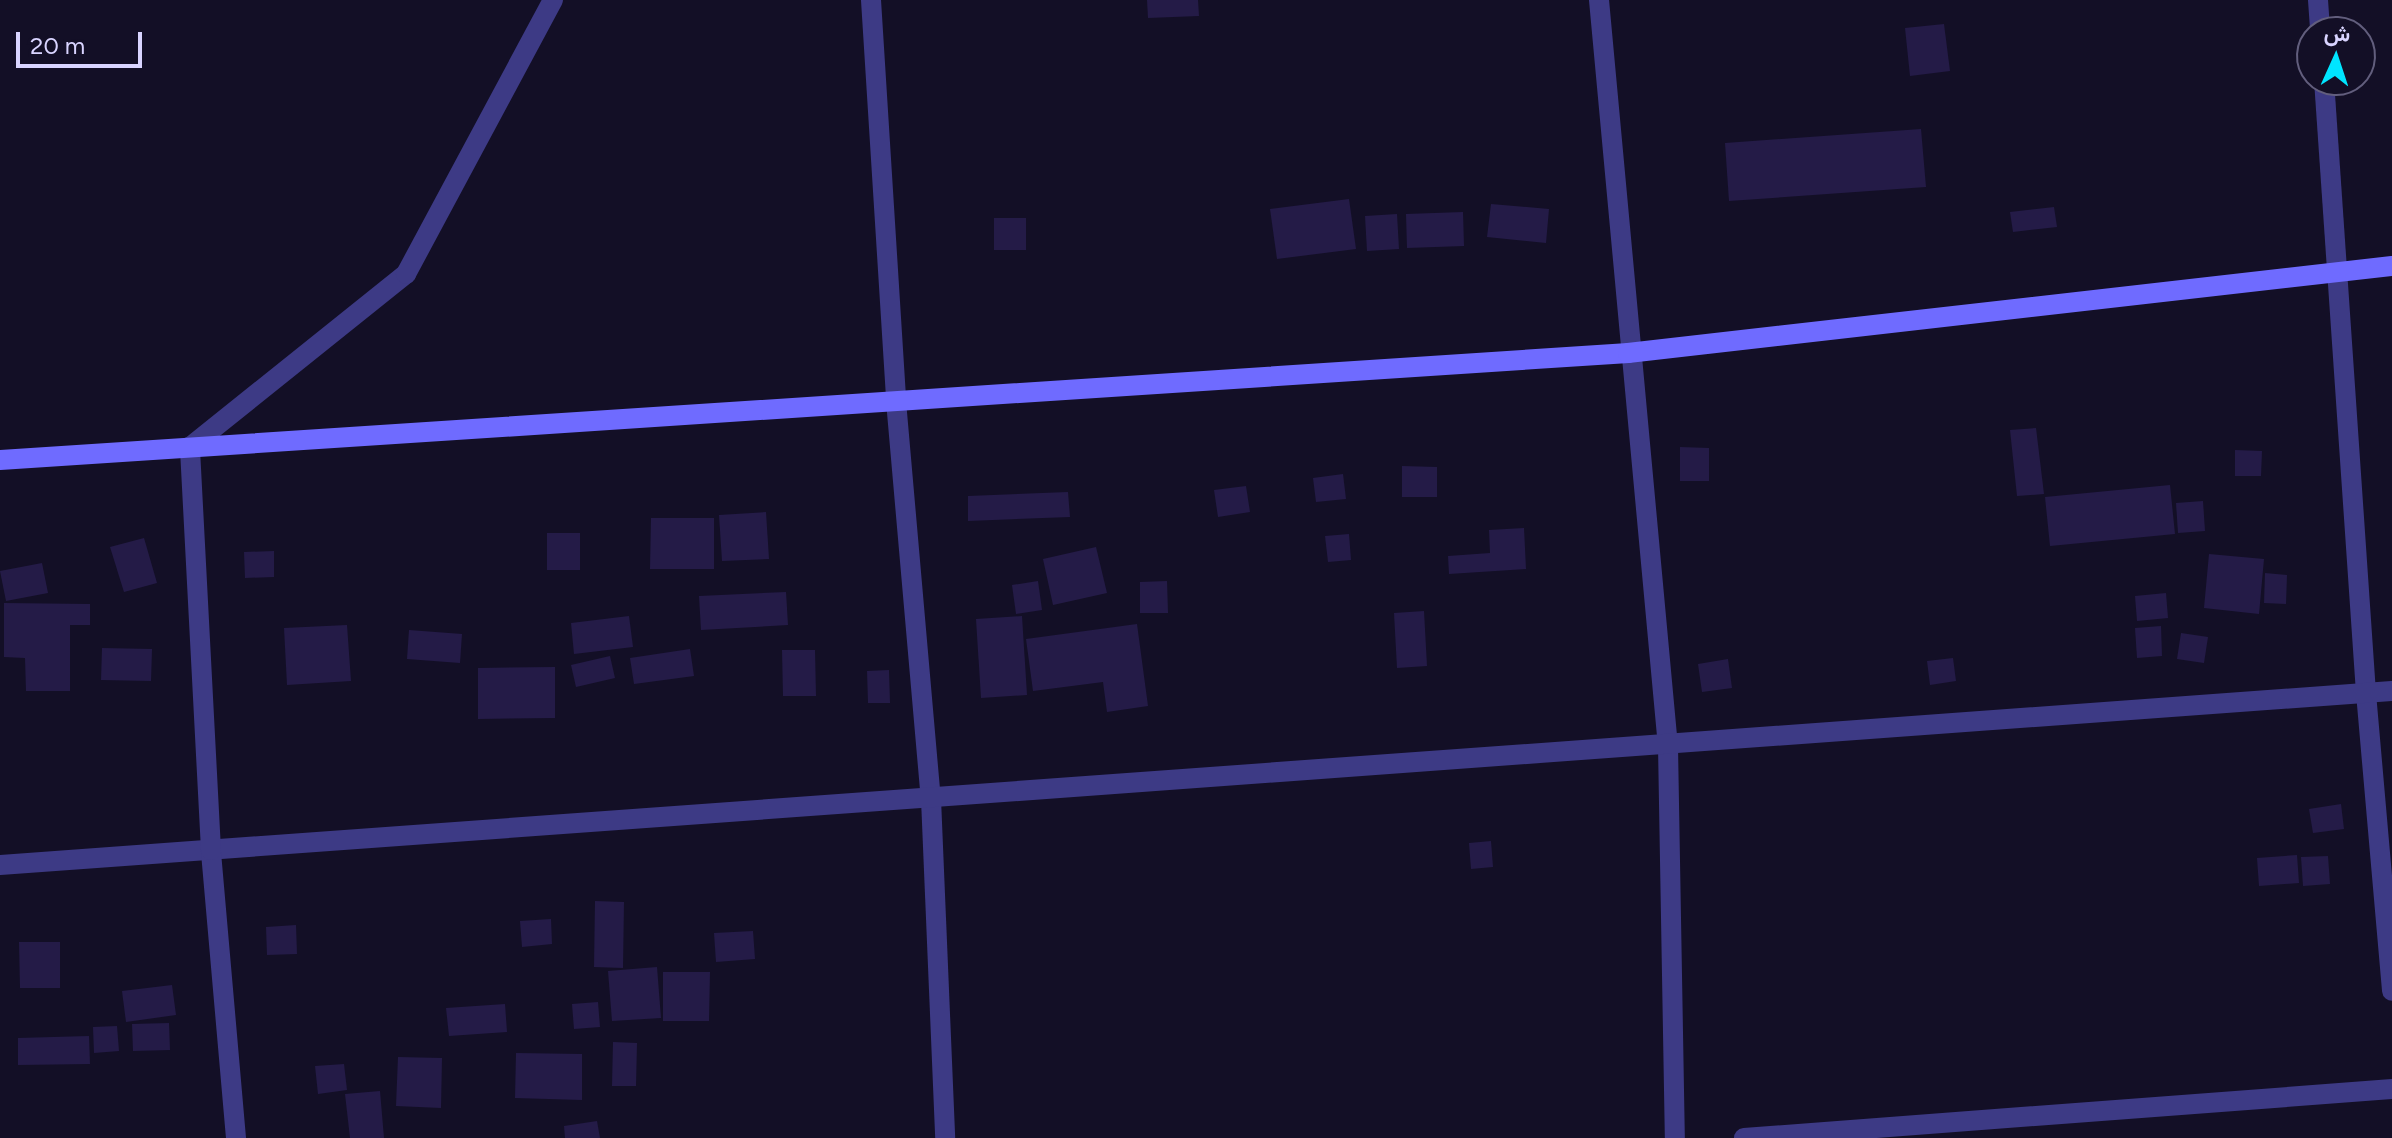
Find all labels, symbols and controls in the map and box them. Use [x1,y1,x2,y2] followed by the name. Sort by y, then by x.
[20,16,146,66] scale bar
[2296,16,2376,96] north arrow
[2323,19,2351,48] text: ش
[30,31,85,60] text: 20 m

